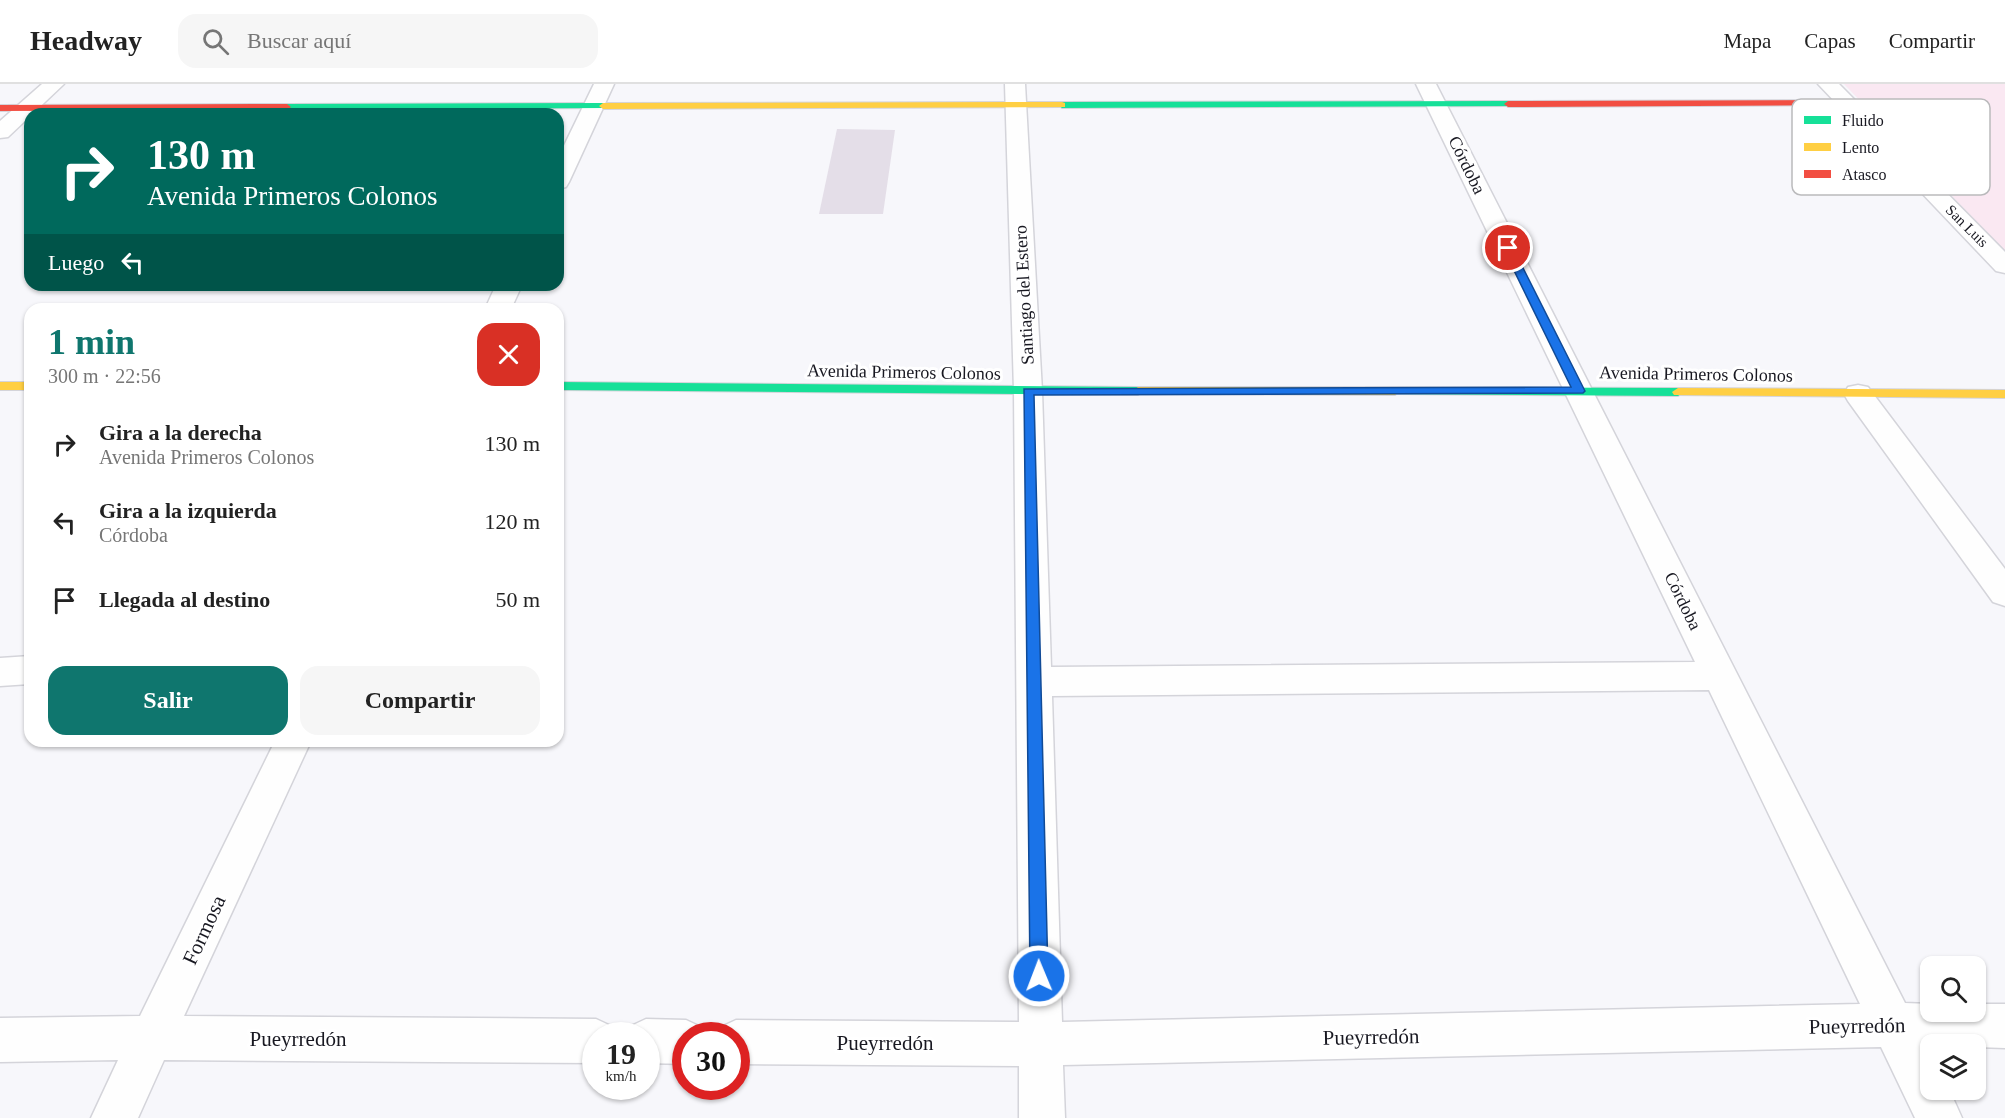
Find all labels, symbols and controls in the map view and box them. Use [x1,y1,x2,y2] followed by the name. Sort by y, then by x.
[178,14,598,68] search box
[30,25,142,56] text: Headway
[199,25,232,58] icon: search
[247,28,351,53] text: Buscar aquí
[1724,29,1771,53] text: Mapa
[1804,29,1856,53] text: Capas
[1889,29,1975,53] text: Compartir
[1792,99,1990,195] legend
[1842,112,1884,129] text: Fluido
[48,132,126,210] icon: right
[147,132,256,178] text: 130 m
[1444,133,1490,197] street label: Córdoba
[1842,139,1879,156] text: Lento
[1842,166,1886,183] text: Atasco
[147,181,437,211] text: Avenida Primeros Colonos
[1943,202,1991,250] street label: San Luis
[1482,222,1533,273] pin
[1010,225,1038,365] street label: Santiago del Estero
[1491,231,1524,264] icon: arrive
[116,246,149,279] icon: left
[48,250,104,275] text: Luego
[48,322,135,362] text: 1 min
[477,323,540,386] button: close
[807,360,1001,384] street label: Avenida Primeros Colonos
[1599,362,1793,386] street label: Avenida Primeros Colonos
[48,365,161,387] text: 300 m · 22:56
[99,420,262,445] text: Gira a la derecha
[48,428,81,461] icon: right
[484,431,540,456] text: 130 m
[99,446,314,468] text: Avenida Primeros Colonos
[99,498,277,523] text: Gira a la izquierda
[48,506,81,539] icon: left
[484,509,540,534] text: 120 m
[99,524,168,546] text: Córdoba
[1660,569,1706,633] street label: Córdoba
[48,584,81,617] icon: arrive
[99,587,270,612] text: Llegada al destino
[495,587,540,612] text: 50 m
[48,666,288,735] button: Salir
[300,666,540,735] button: Compartir
[178,891,231,968] street label: Formosa
[1007,944,1071,1008] position arrow
[1920,956,1986,1100] map controls
[1920,956,1986,1022] button: search
[1808,1013,1906,1039] street label: Pueyrredón
[672,1022,750,1100] speed limit sign: 30
[1322,1024,1420,1050] street label: Pueyrredón
[250,1027,347,1051] street label: Pueyrredón
[837,1031,934,1055] street label: Pueyrredón
[1920,1034,1986,1100] button: layers
[606,1037,636,1070] text: 19
[606,1068,636,1084] text: km/h

